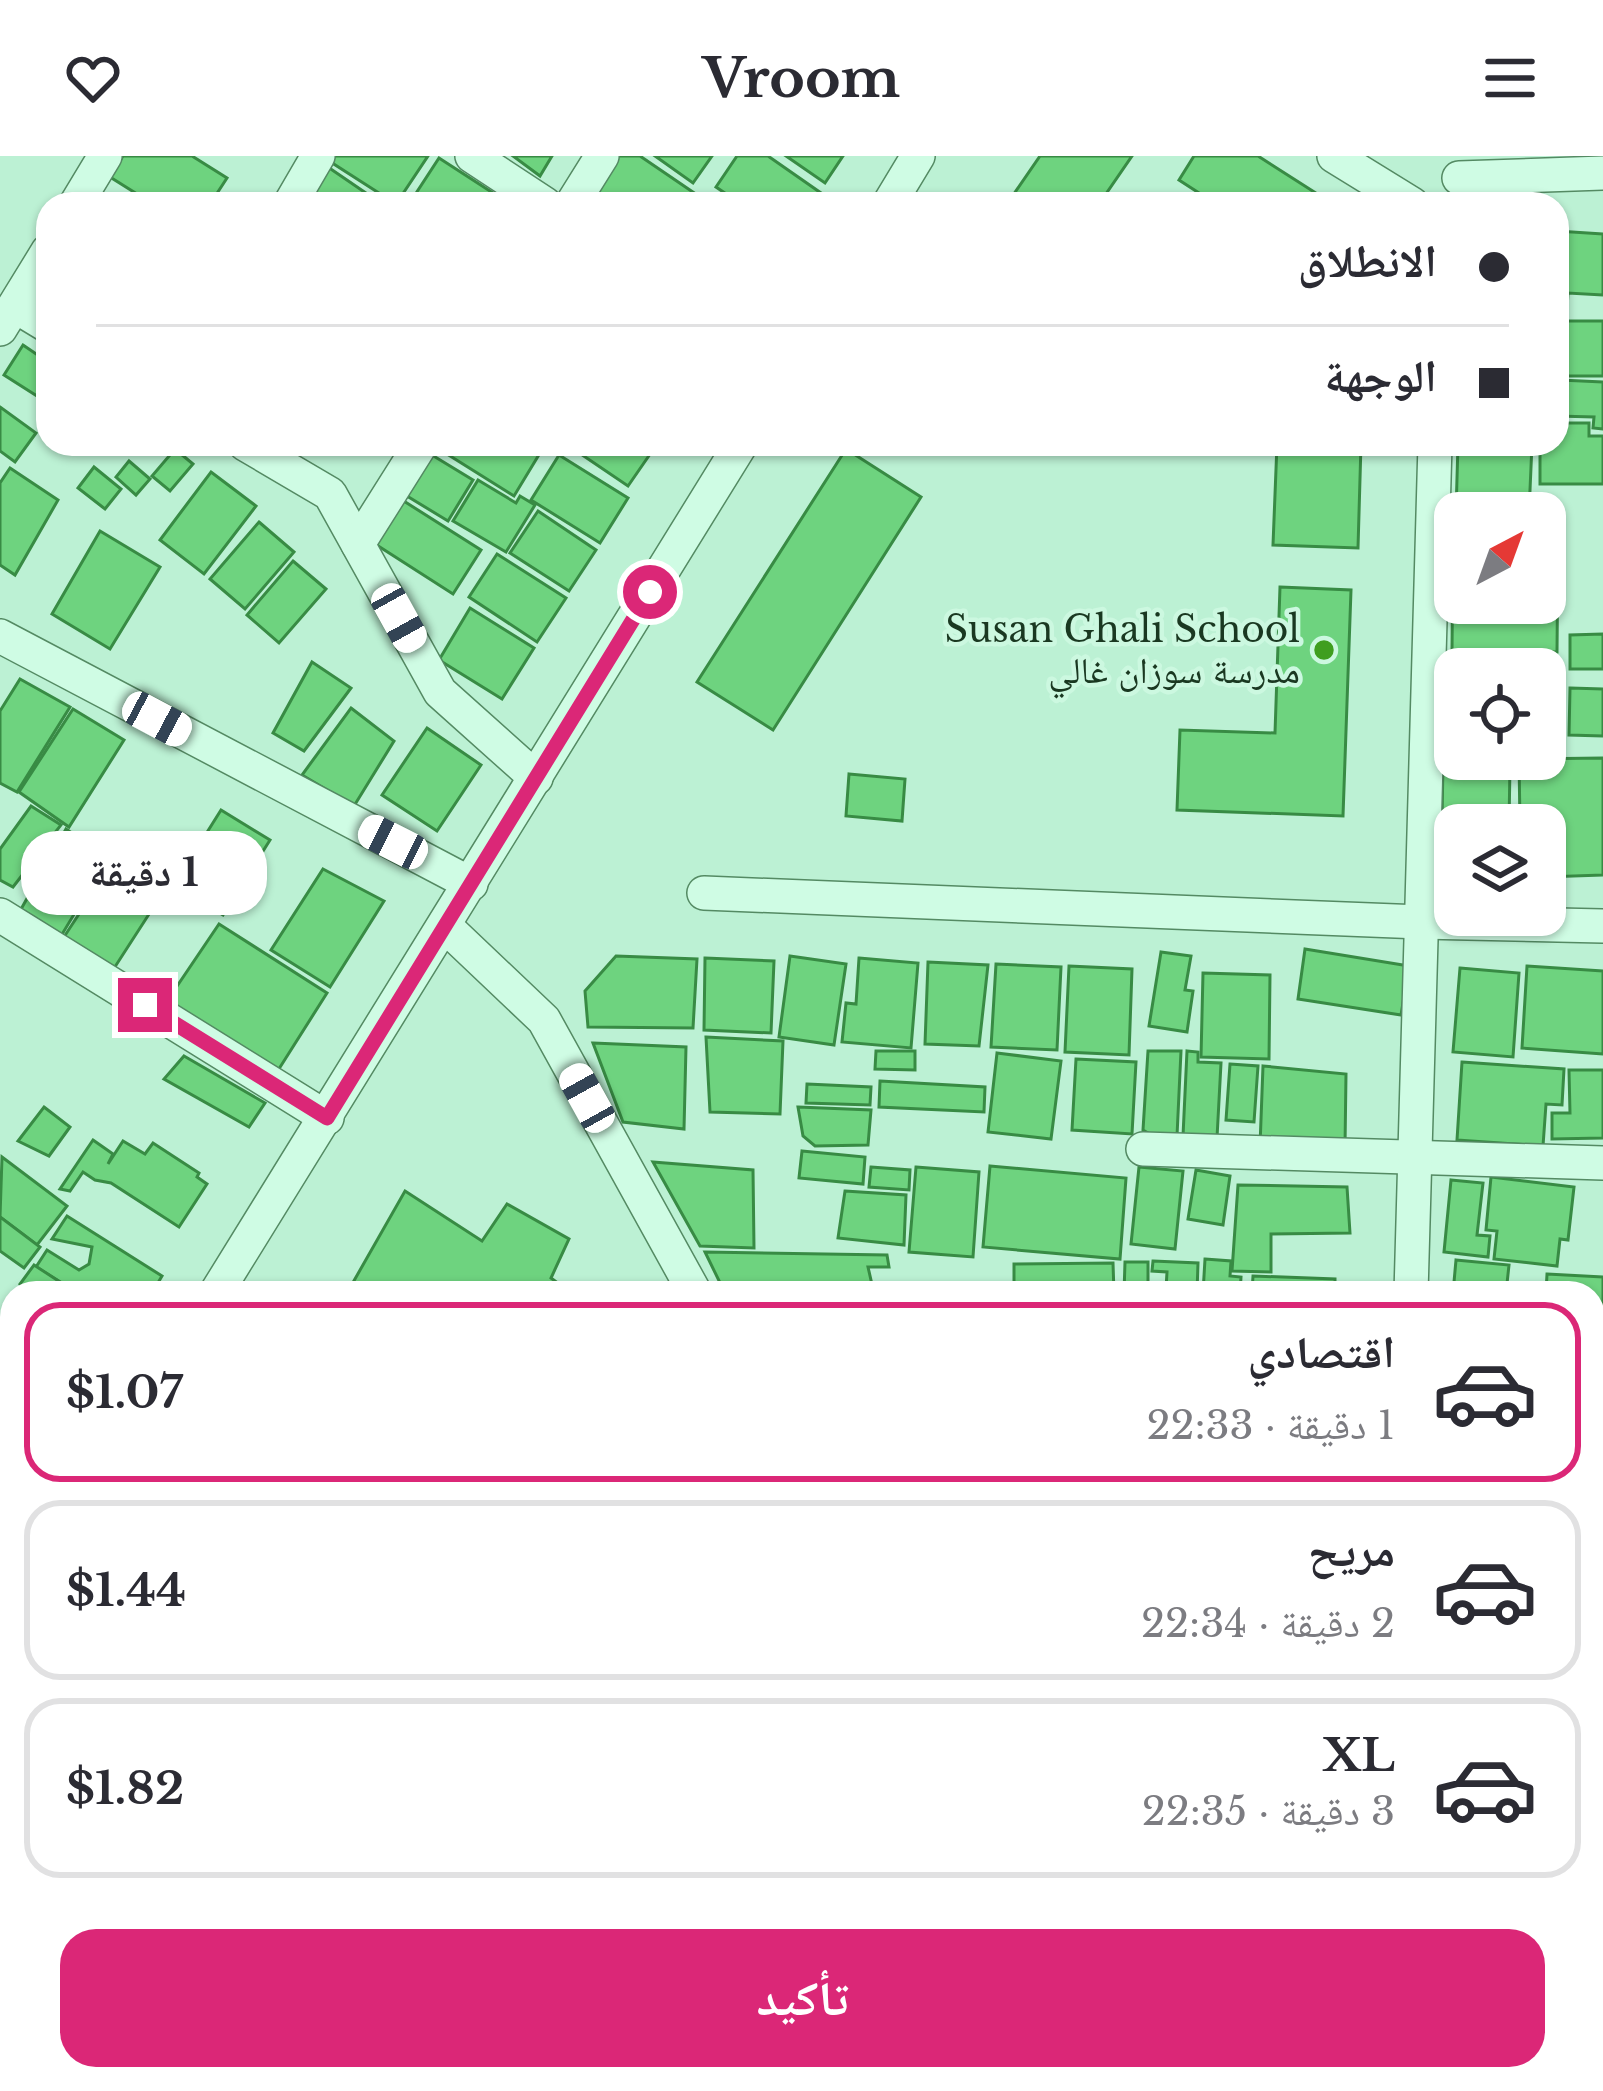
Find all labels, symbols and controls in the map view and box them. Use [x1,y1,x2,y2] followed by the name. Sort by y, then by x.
[60,45,126,111] icon: heart
[703,45,900,112] text: Vroom
[1477,45,1543,111] icon: menu
[1298,233,1437,289] text: الانطلاق
[1324,348,1437,404] text: الوجهة
[1434,492,1566,624] north arrow
[1434,492,1566,936] map controls
[623,565,677,619] route start
[366,578,432,658] car
[945,607,1300,699] place label: Susan Ghali School مدرسة سوزان غالي
[1311,637,1337,663] marker: Susan Ghali School مدرسة سوزان غالي
[1434,648,1566,780] button: locate
[117,686,197,752] car
[1434,804,1566,936] button: layers
[353,810,433,874] car
[22,831,268,915] callout: 1 دقيقة
[89,848,199,897] text: 1 دقيقة
[118,978,172,1032] route end
[554,1058,620,1138] car
[1248,1324,1395,1380] text: اقتصادي
[1431,1338,1539,1446] icon: car
[66,1364,183,1420] text: $1.07
[1146,1401,1395,1450] text: 1 دقيقة · 22:33
[1308,1522,1395,1578] text: مريح
[1431,1536,1539,1644] icon: car
[66,1562,186,1618] text: $1.44
[1141,1599,1395,1648] text: 2 دقيقة · 22:34
[1323,1727,1395,1783] text: XL
[1431,1734,1539,1842] icon: car
[66,1760,184,1816] text: $1.82
[1142,1787,1395,1836] text: 3 دقيقة · 22:35
[60,1929,1545,2067] button: تأكيد

